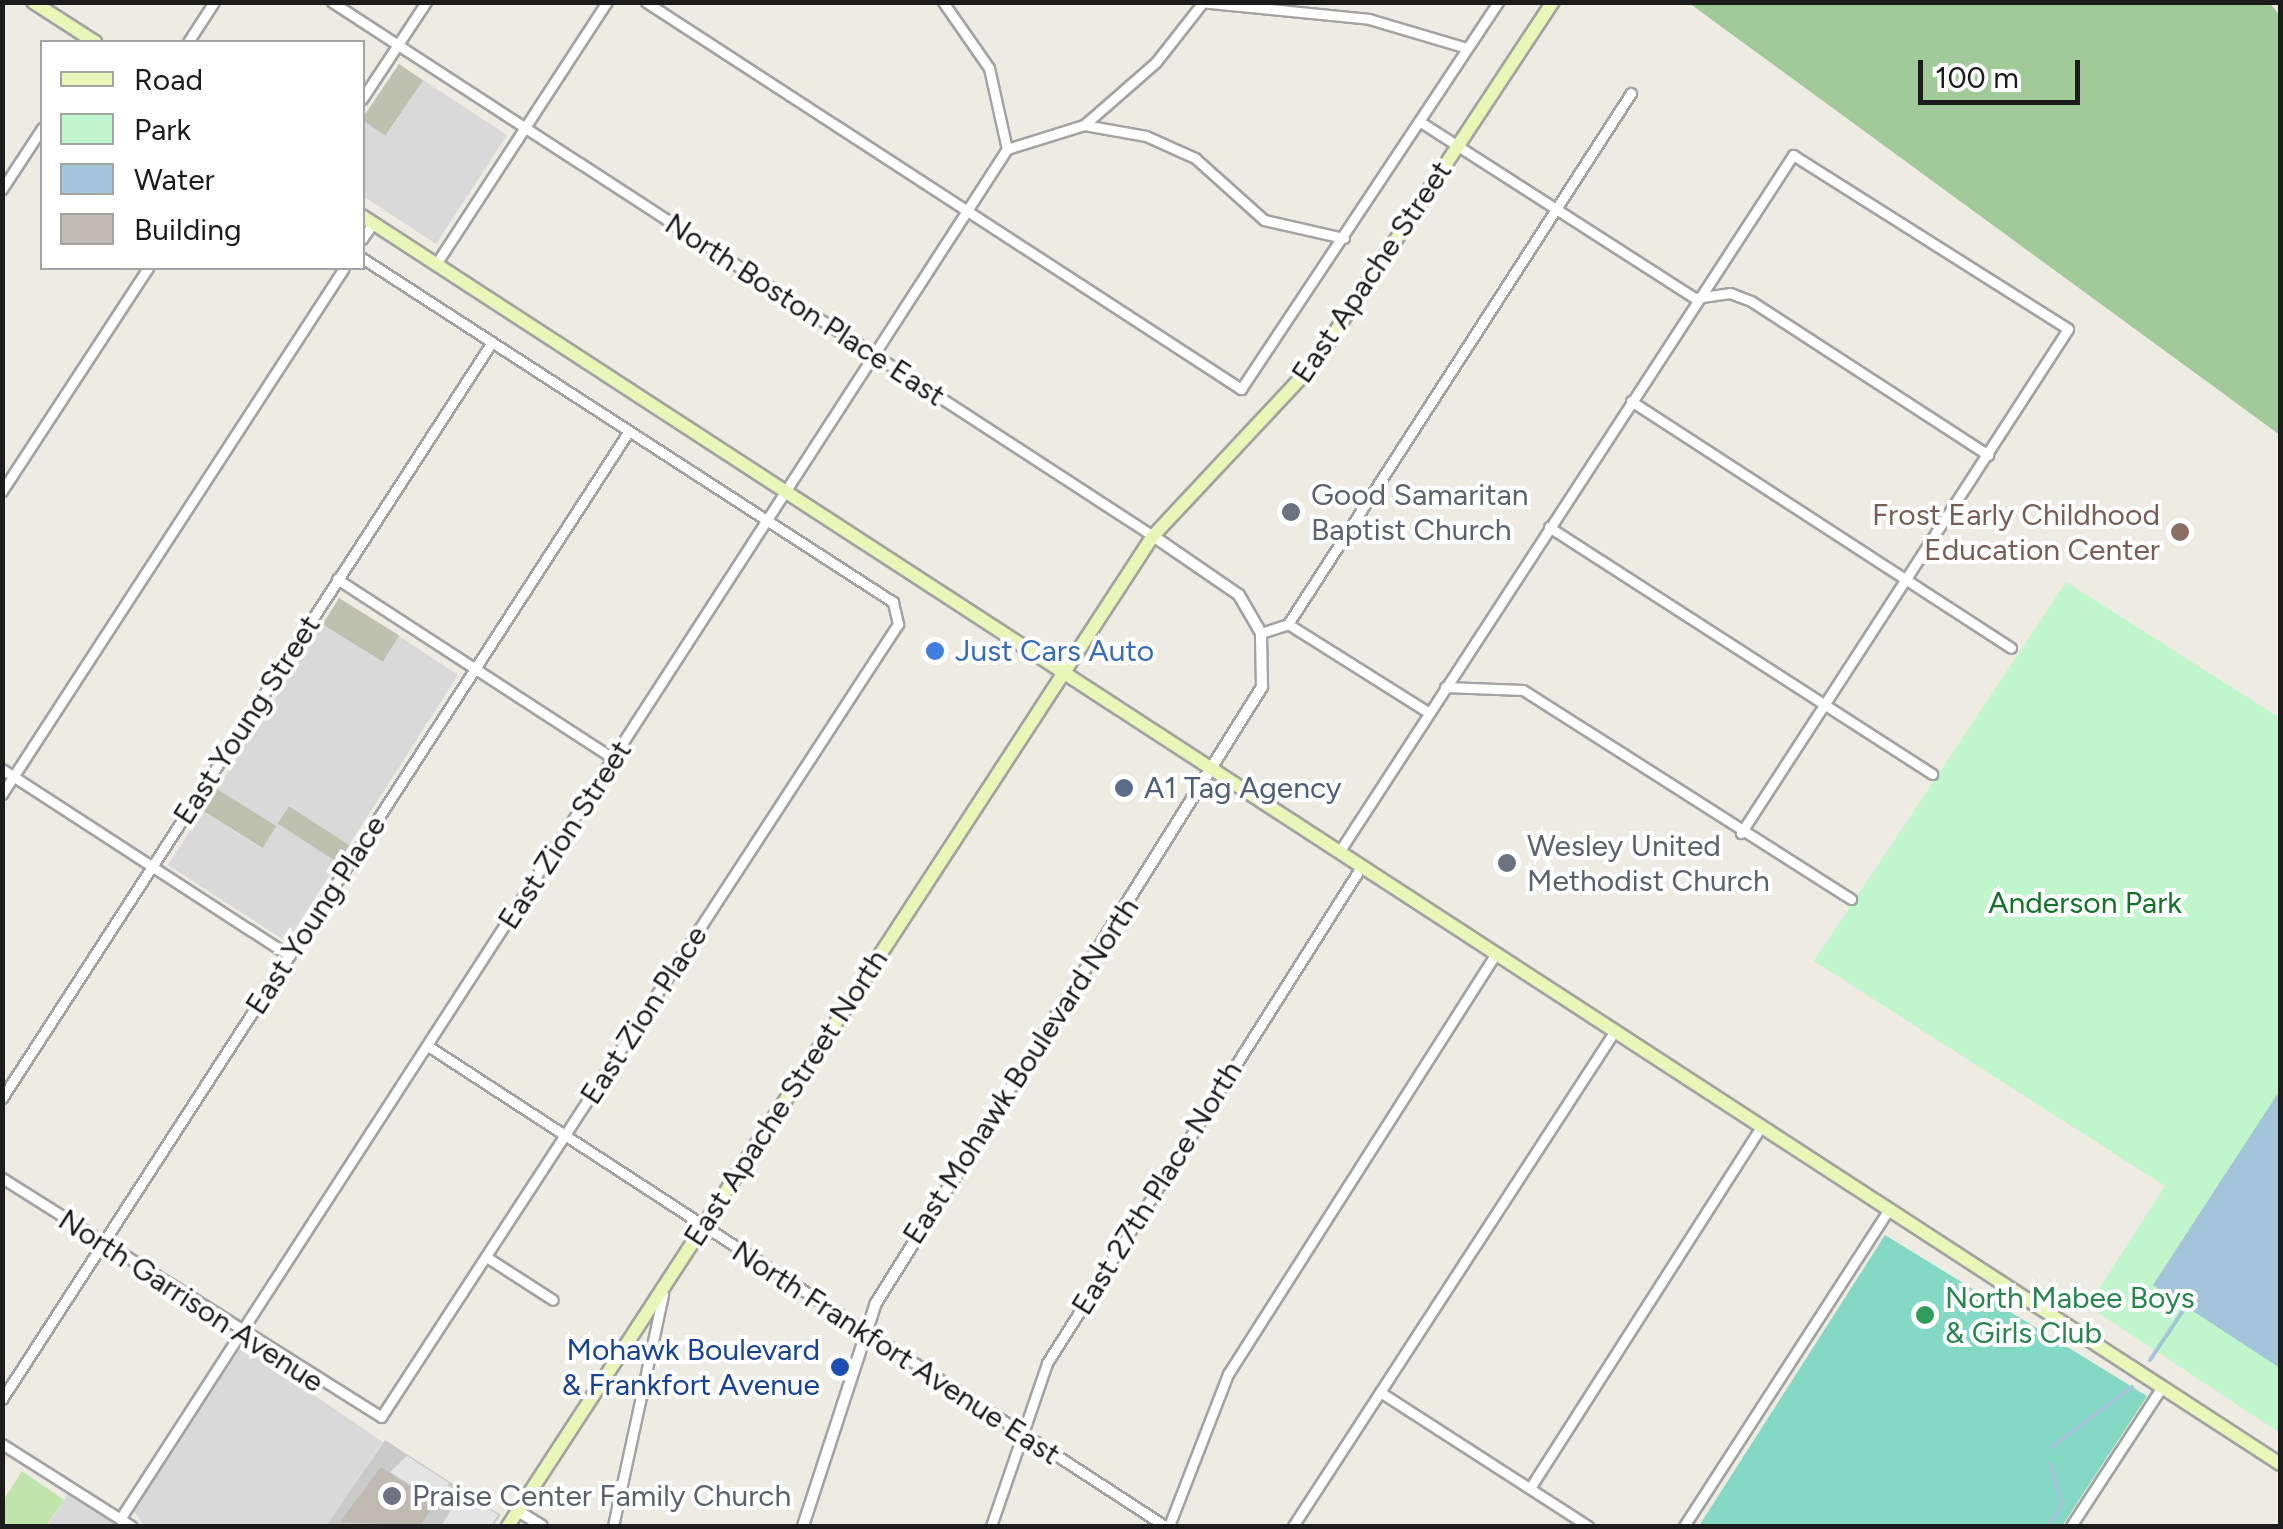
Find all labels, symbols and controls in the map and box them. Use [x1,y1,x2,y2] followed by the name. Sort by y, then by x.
[40,40,365,270] legend
[1923,40,2086,102] scale bar
[1935,59,2019,96] text: 100 m
[134,61,203,98] text: Road
[134,111,191,148] text: Park
[1284,154,1460,390] street label: East Apache Street
[134,161,215,198] text: Water
[658,206,952,414] street label: North Boston Place East
[134,211,242,248] text: Building
[1311,477,1529,548] place label: Good Samaritan Baptist Church
[1872,497,2160,568] place label: Frost Early Childhood Education Center
[1280,501,1302,523] marker: Good Samaritan Baptist Church
[2169,521,2191,543] marker: Frost Early Childhood Education Center
[166,609,328,831] street label: East Young Street
[955,633,1154,669] place label: Just Cars Auto
[924,640,946,662] marker: Just Cars Auto
[491,734,639,936] street label: East Zion Street
[1144,770,1342,806] place label: A1 Tag Agency
[1113,777,1135,799] marker: A1 Tag Agency
[238,809,394,1021] street label: East Young Place
[1527,828,1770,898] place label: Wesley United Methodist Church
[1496,852,1518,874] marker: Wesley United Methodist Church
[1988,885,2182,921] park label: Anderson Park
[895,891,1147,1251] street label: East Mohawk Boulevard North
[573,919,715,1111] street label: East Zion Place
[677,943,895,1253] street label: East Apache Street North
[1064,1055,1250,1321] street label: East 27th Place North
[52,1202,330,1400] street label: North Garrison Avenue
[725,1233,1067,1473] street label: North Frankfort Avenue East
[1945,1280,2195,1350] place label: North Mabee Boys & Girls Club
[1914,1304,1936,1326] marker: North Mabee Boys & Girls Club
[562,1332,820,1402] place label: Mohawk Boulevard & Frankfort Avenue
[829,1356,851,1378] marker: Mohawk Boulevard & Frankfort Avenue
[412,1478,791,1514] place label: Praise Center Family Church
[381,1485,403,1507] marker: Praise Center Family Church

